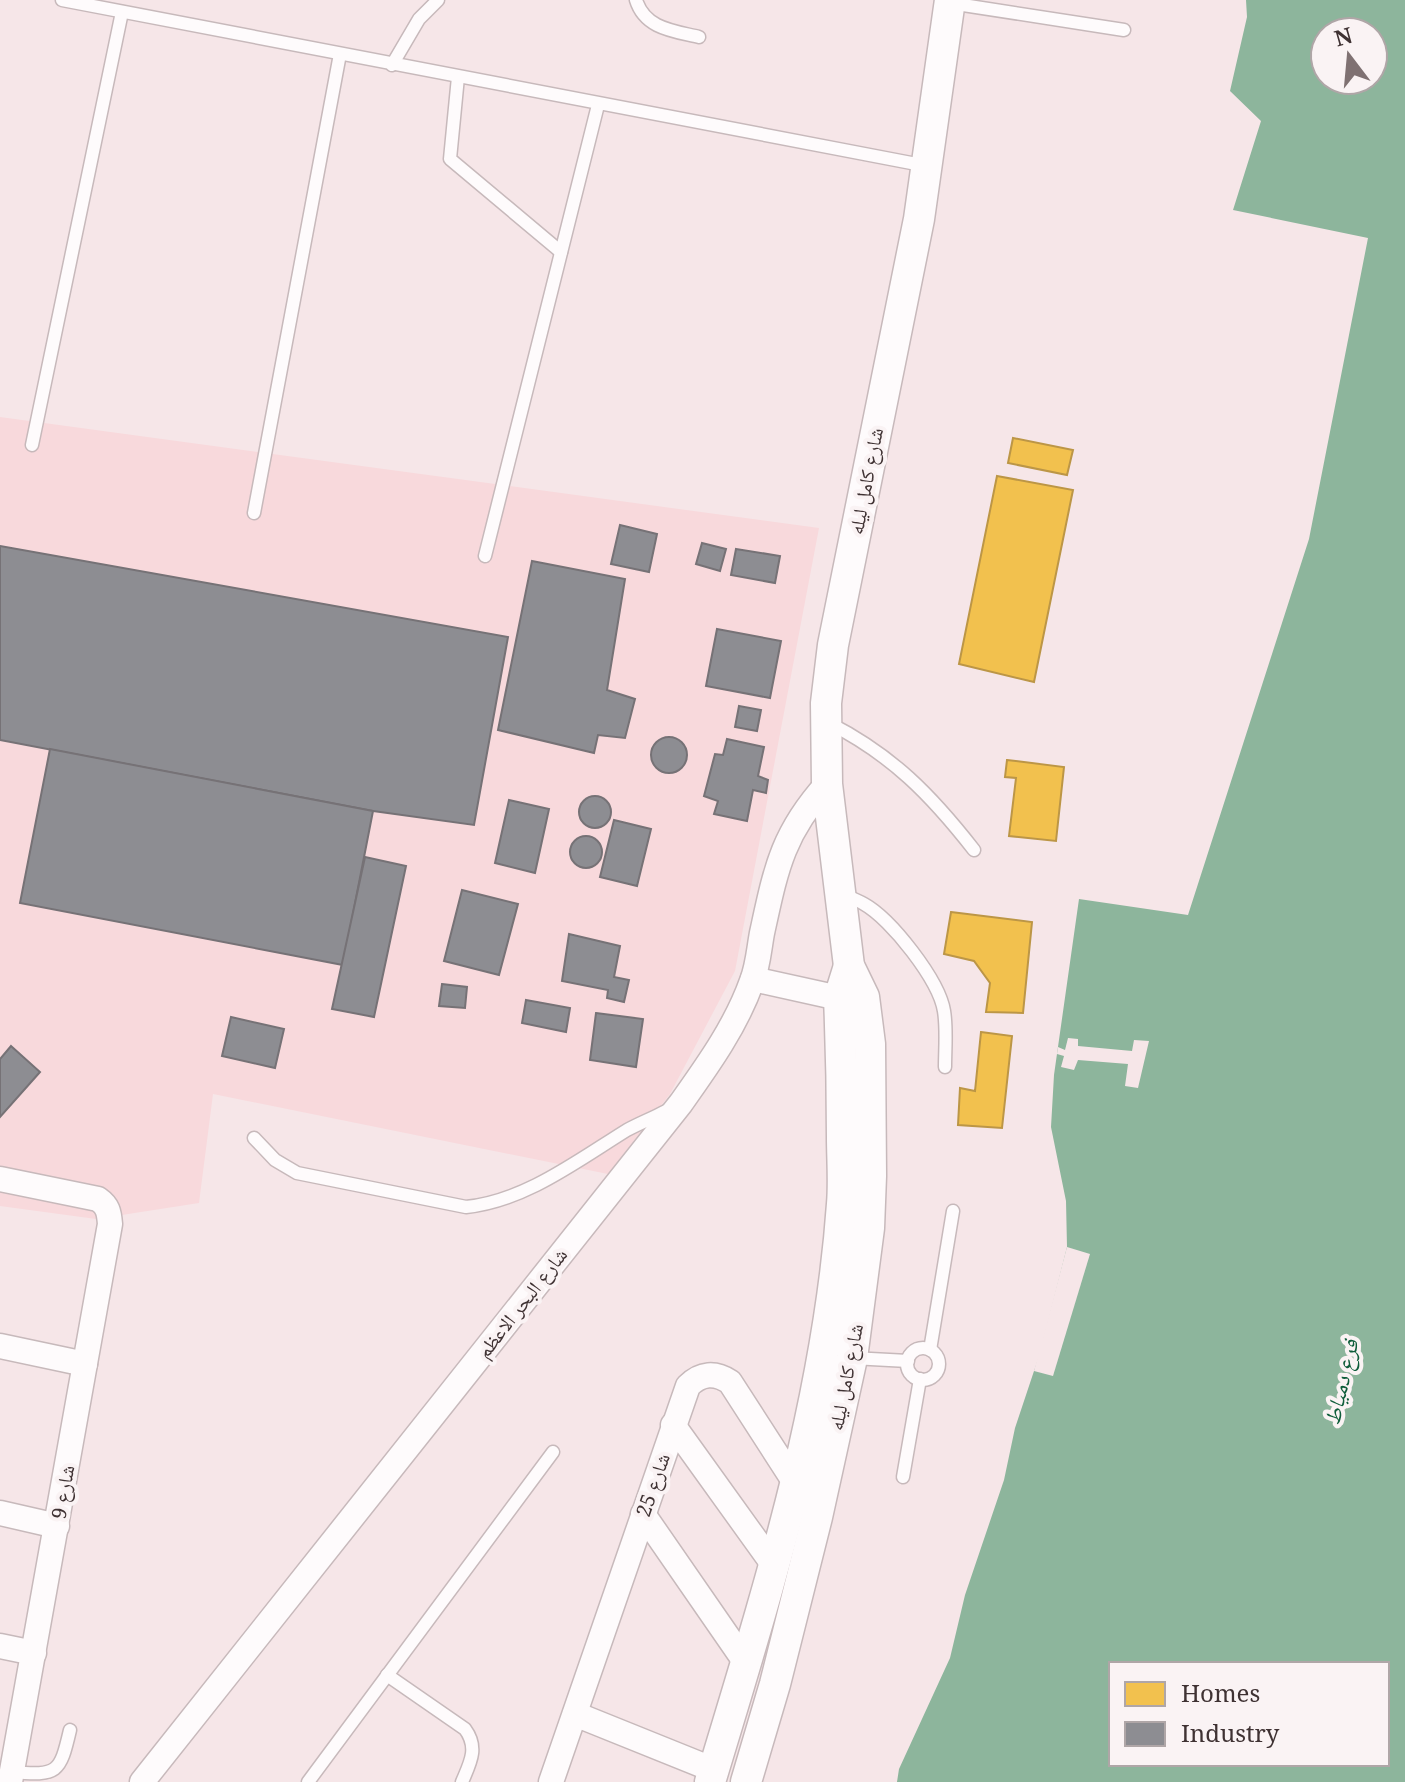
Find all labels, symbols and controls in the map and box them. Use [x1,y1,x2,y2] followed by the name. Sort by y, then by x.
[1309,16,1389,96] north arrow
[1331,19,1356,53] text: N
[842,425,889,537] street label: شارع كامل ليله
[470,1242,574,1364] street label: شارع البحر الاعظم
[822,1321,869,1433] street label: شارع كامل ليله
[1316,1335,1366,1428] water label: فرع دمياط
[629,1449,676,1520] street label: شارع 25
[44,1463,81,1521] street label: شارع 9
[1109,1662,1389,1766] legend
[1181,1676,1260,1709] text: Homes
[1181,1716,1280,1749] text: Industry

